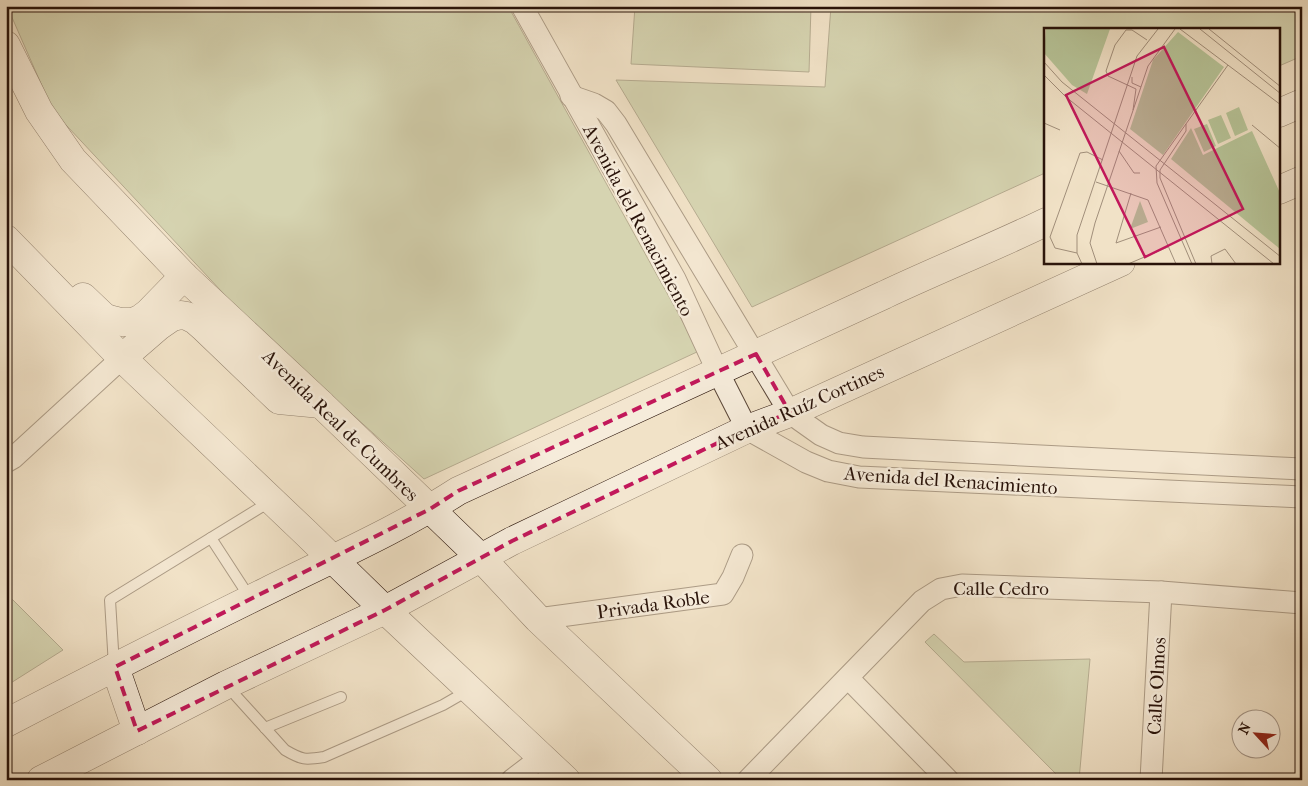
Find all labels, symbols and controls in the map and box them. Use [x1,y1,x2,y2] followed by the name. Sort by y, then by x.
[1044,28,1280,264] inset map
[578,120,698,320] street label: Avenida del Renacimiento
[257,345,423,506] street label: Avenida Real de Cumbres
[711,361,887,456] street label: Avenida Ruíz Cortines
[842,462,1059,499] street label: Avenida del Renacimiento
[953,578,1049,600] street label: Calle Cedro
[595,586,711,624] street label: Privada Roble
[1143,636,1171,736] street label: Calle Olmos
[1230,708,1280,758] north arrow
[1235,720,1255,737] text: N

